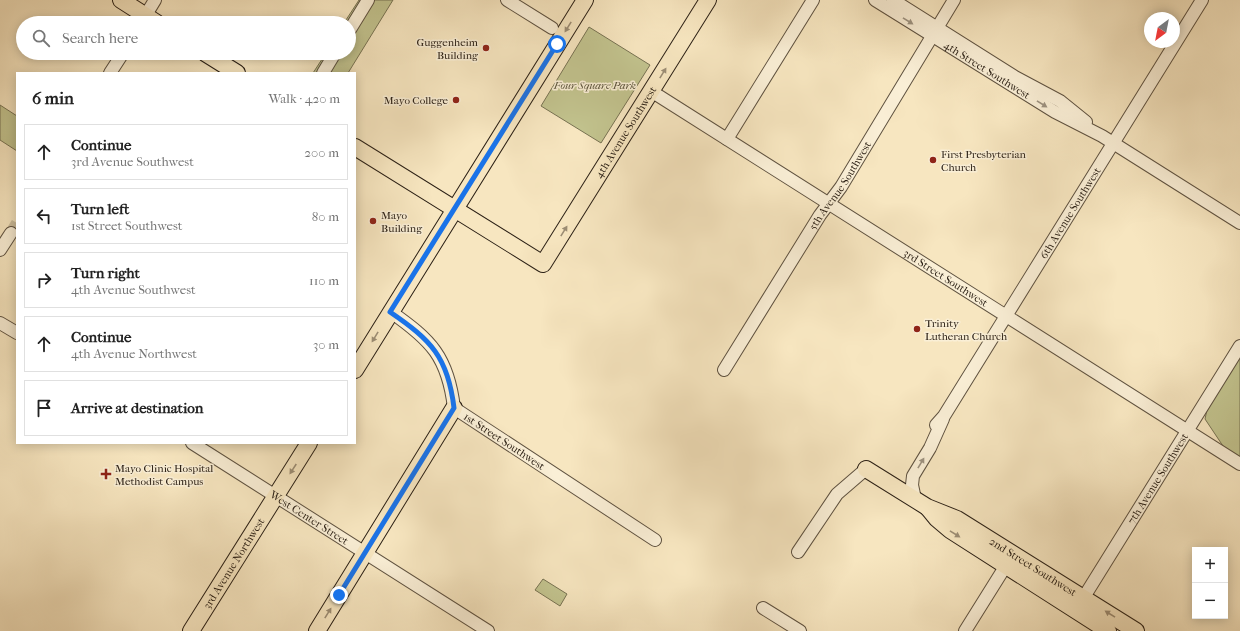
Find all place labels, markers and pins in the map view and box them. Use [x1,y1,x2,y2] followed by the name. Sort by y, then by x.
[416,36,479,62] place label: Guggenheim Building
[481,43,491,53] marker: Guggenheim Building
[384,94,449,107] place label: Mayo College
[451,95,461,105] marker: Mayo College
[941,148,1027,174] place label: First Presbyterian Church
[928,155,938,165] marker: First Presbyterian Church
[381,209,422,235] place label: Mayo Building
[368,216,378,226] marker: Mayo Building
[925,317,1008,343] place label: Trinity Lutheran Church
[912,324,922,334] marker: Trinity Lutheran Church
[115,462,213,488] place label: Mayo Clinic Hospital Methodist Campus
[100,468,112,480] marker: Mayo Clinic Hospital Methodist Campus

